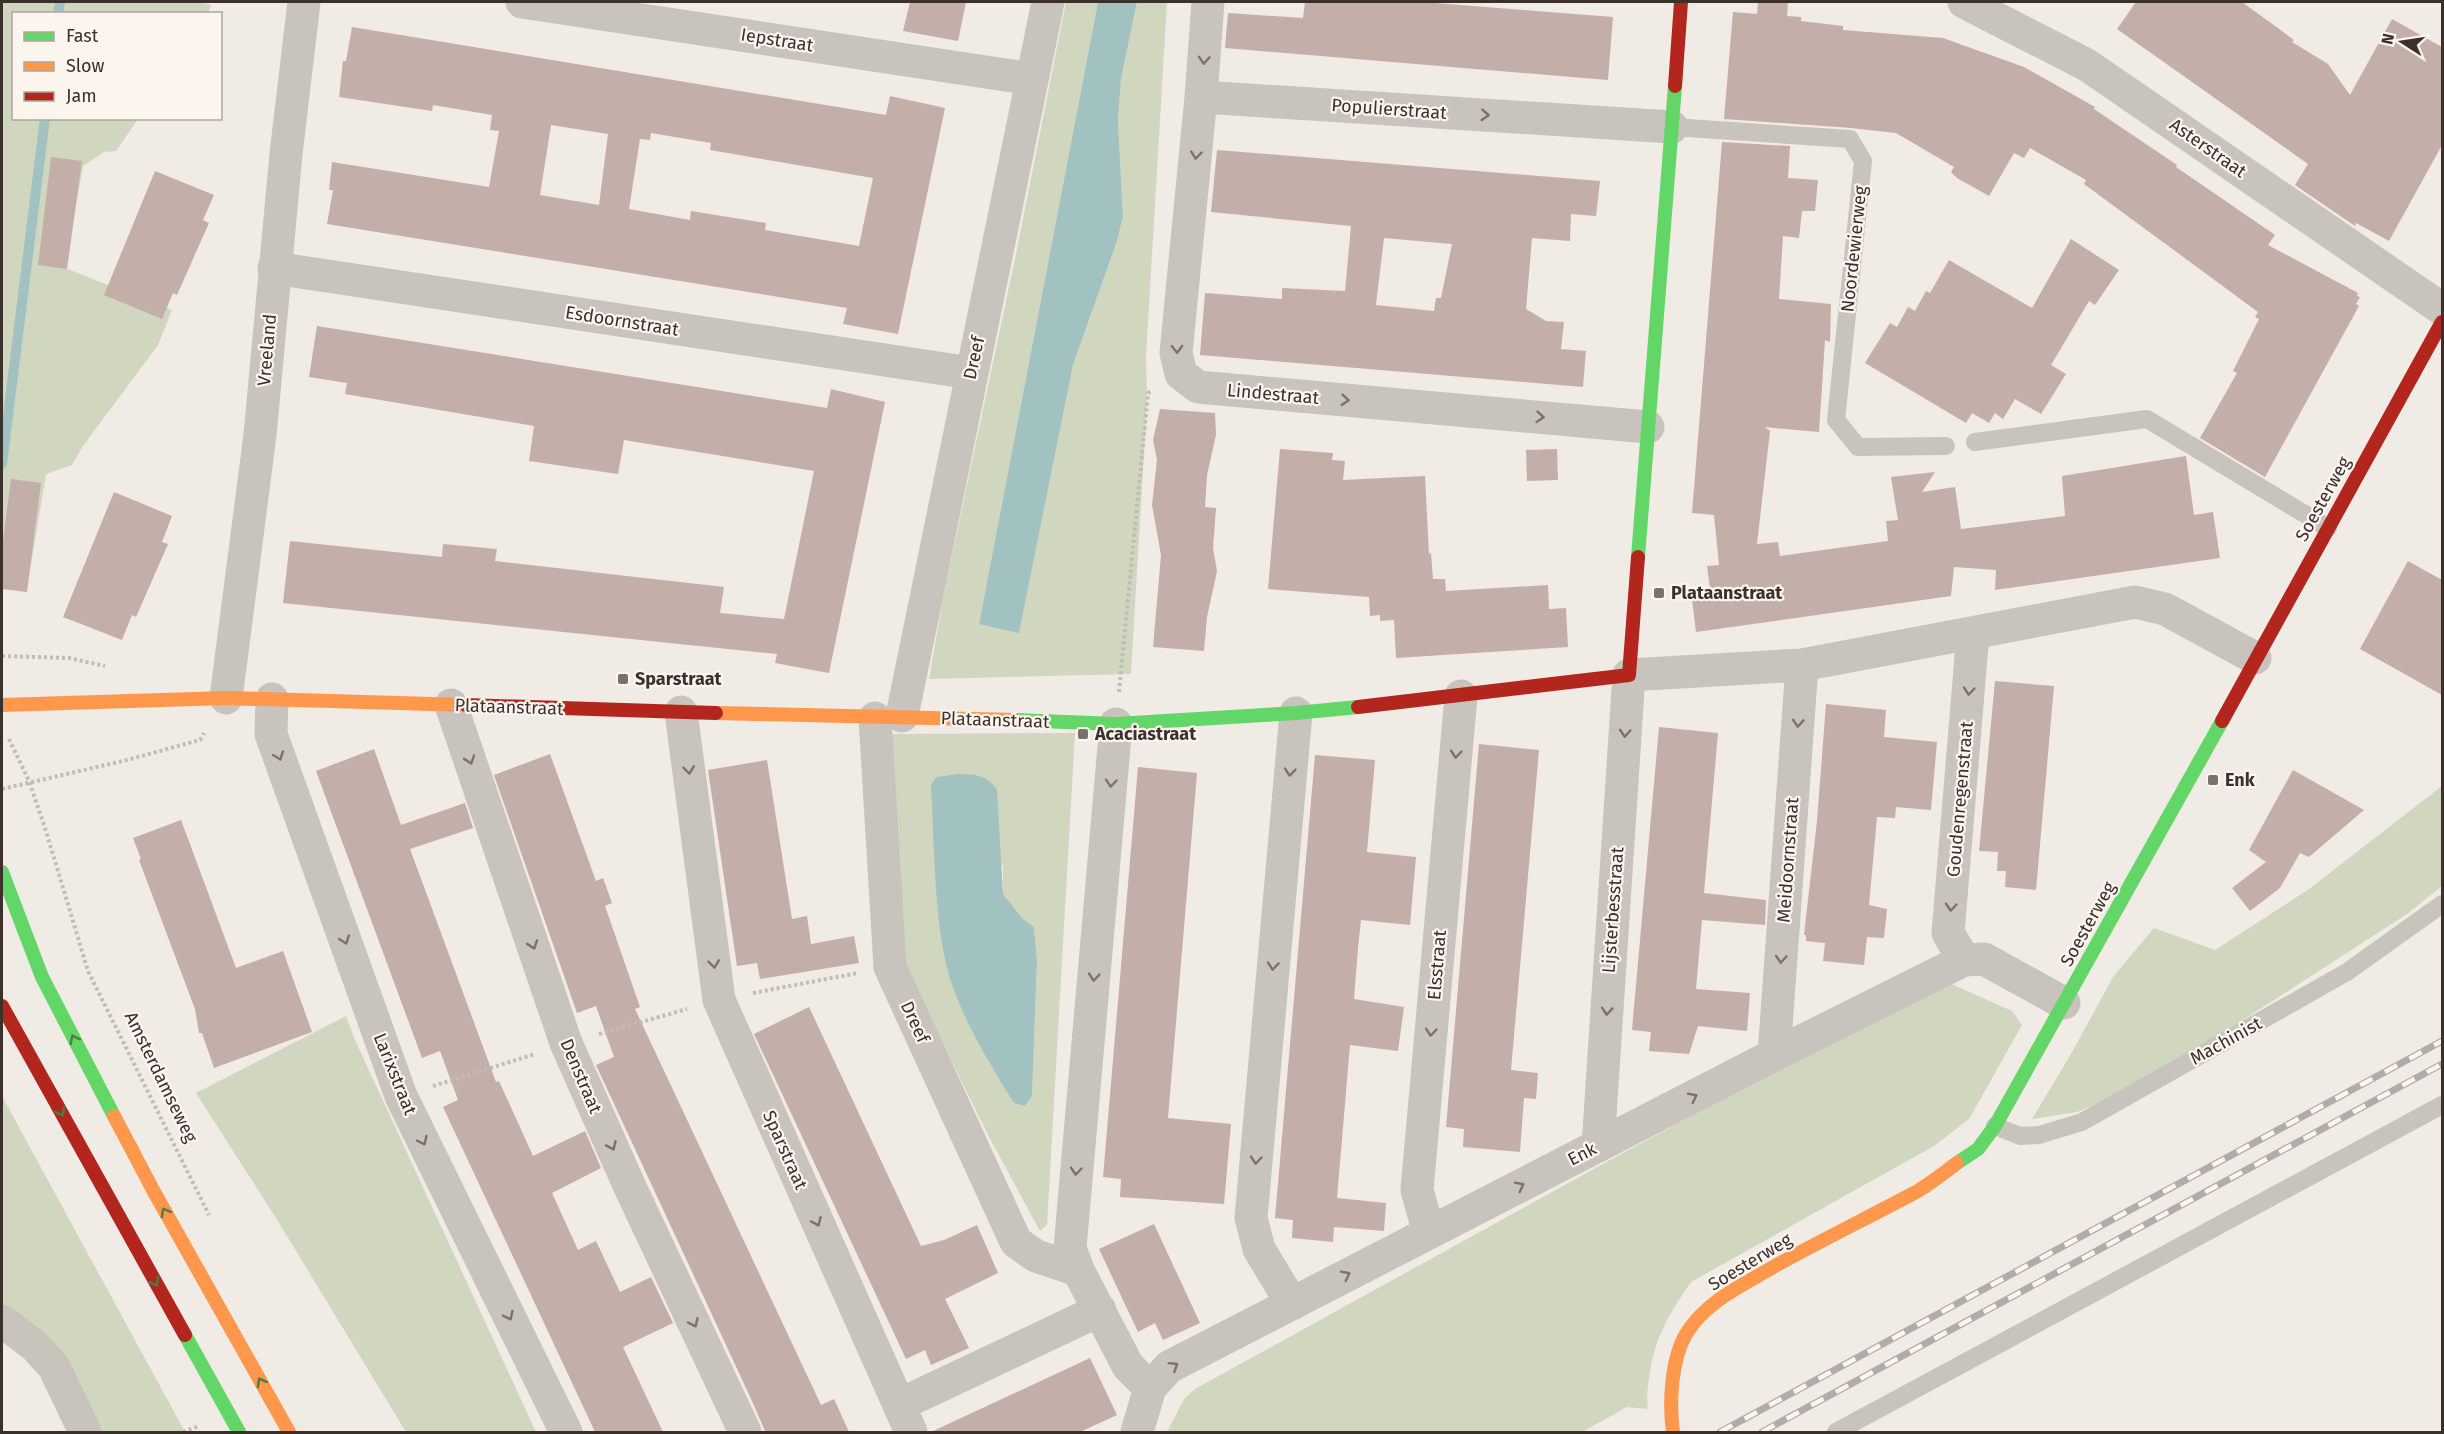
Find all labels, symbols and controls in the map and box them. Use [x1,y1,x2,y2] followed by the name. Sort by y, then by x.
[12,12,222,120] legend
[2372,12,2432,72] north arrow
[739,23,815,57] street label: Iepstraat
[66,25,99,47] text: Fast
[2377,32,2398,46] text: N
[66,55,105,77] text: Slow
[1198,55,1211,64] one-way arrow
[66,85,97,107] text: Jam
[1331,94,1448,124] street label: Populierstraat
[1480,109,1489,122] one-way arrow
[2165,114,2251,183] street label: Asterstraat
[1190,150,1203,160] one-way arrow
[1836,184,1872,313] street label: Noordewierweg
[564,301,681,341] street label: Esdoornstraat
[253,313,281,387] street label: Vreeland
[959,332,990,382] street label: Dreef
[1171,345,1184,354] one-way arrow
[1226,379,1320,409] street label: Lindestraat
[1341,393,1350,406] one-way arrow
[1535,410,1544,423] one-way arrow
[2291,452,2356,545] street label: Soesterweg
[1671,582,1783,604] place label: Plataanstraat
[1652,586,1666,600] marker: Plataanstraat
[635,668,723,690] place label: Sparstraat
[616,672,630,686] marker: Sparstraat
[1962,687,1975,696] one-way arrow
[454,694,564,720] street label: Plataanstraat
[940,707,1050,733] street label: Plataanstraat
[1791,718,1804,727] one-way arrow
[1942,720,1978,878] street label: Goudenregenstraat
[1094,723,1197,745] place label: Acaciastraat
[1076,727,1090,741] marker: Acaciastraat
[1619,729,1632,738] one-way arrow
[272,750,285,761] one-way arrow
[1450,750,1463,759] one-way arrow
[462,755,475,765] one-way arrow
[682,766,695,775] one-way arrow
[1284,767,1297,776] one-way arrow
[2225,769,2256,791] place label: Enk
[2206,773,2220,787] marker: Enk
[1105,778,1118,787] one-way arrow
[1773,796,1803,923] street label: Meidoornstraat
[1598,846,1628,974] street label: Lijsterbesstraat
[2056,877,2121,970] street label: Soesterweg
[1945,902,1958,911] one-way arrow
[1423,929,1451,1001] street label: Elsstraat
[338,934,351,945] one-way arrow
[525,939,538,950] one-way arrow
[1775,955,1788,964] one-way arrow
[707,959,720,968] one-way arrow
[1267,961,1280,970] one-way arrow
[1088,972,1101,981] one-way arrow
[896,998,935,1048] street label: Dreef
[1600,1007,1613,1016] one-way arrow
[120,1008,202,1147] street label: Amsterdamseweg
[2186,1012,2266,1070] street label: Machinist
[1425,1028,1438,1037] one-way arrow
[369,1030,422,1119] street label: Larixstraat
[70,1034,82,1045] one-way arrow
[555,1035,607,1117] street label: Denstraat
[1687,1092,1698,1104] one-way arrow
[54,1106,65,1116] one-way arrow
[758,1107,812,1193] street label: Sparstraat
[416,1135,427,1145] one-way arrow
[1564,1137,1601,1170] street label: Enk
[604,1140,616,1151] one-way arrow
[1250,1156,1263,1165] one-way arrow
[1070,1167,1083,1176] one-way arrow
[1513,1182,1524,1193] one-way arrow
[161,1208,172,1218] one-way arrow
[810,1215,822,1226] one-way arrow
[1704,1228,1796,1296] street label: Soesterweg
[1340,1271,1351,1283] one-way arrow
[148,1276,160,1287] one-way arrow
[502,1310,513,1321] one-way arrow
[686,1316,698,1327] one-way arrow
[1168,1361,1178,1373] one-way arrow
[257,1377,268,1388] one-way arrow

